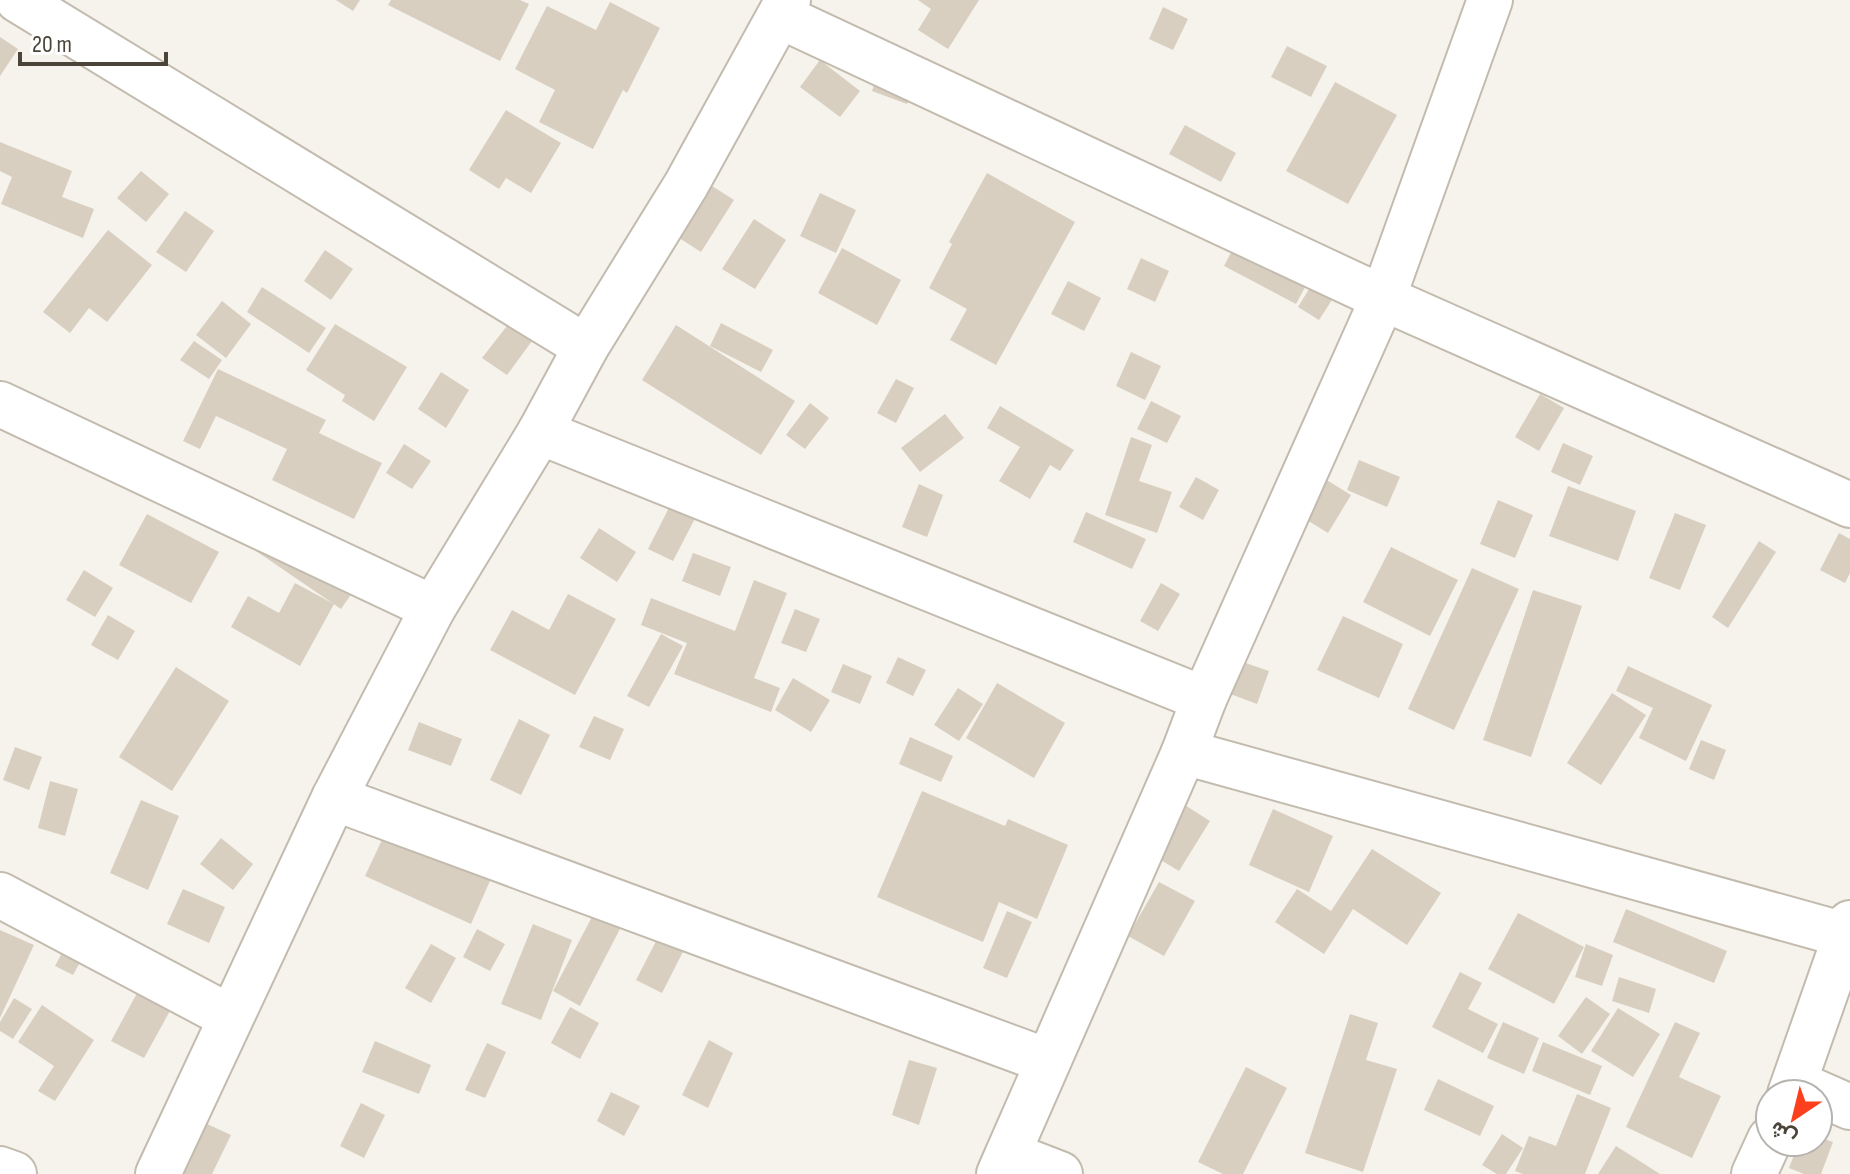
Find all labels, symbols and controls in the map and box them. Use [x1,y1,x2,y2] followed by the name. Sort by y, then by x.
[20,16,166,66] scale bar
[32,30,72,59] text: 20 m
[1754,1078,1834,1158] north arrow
[1765,1115,1802,1152] text: ش

